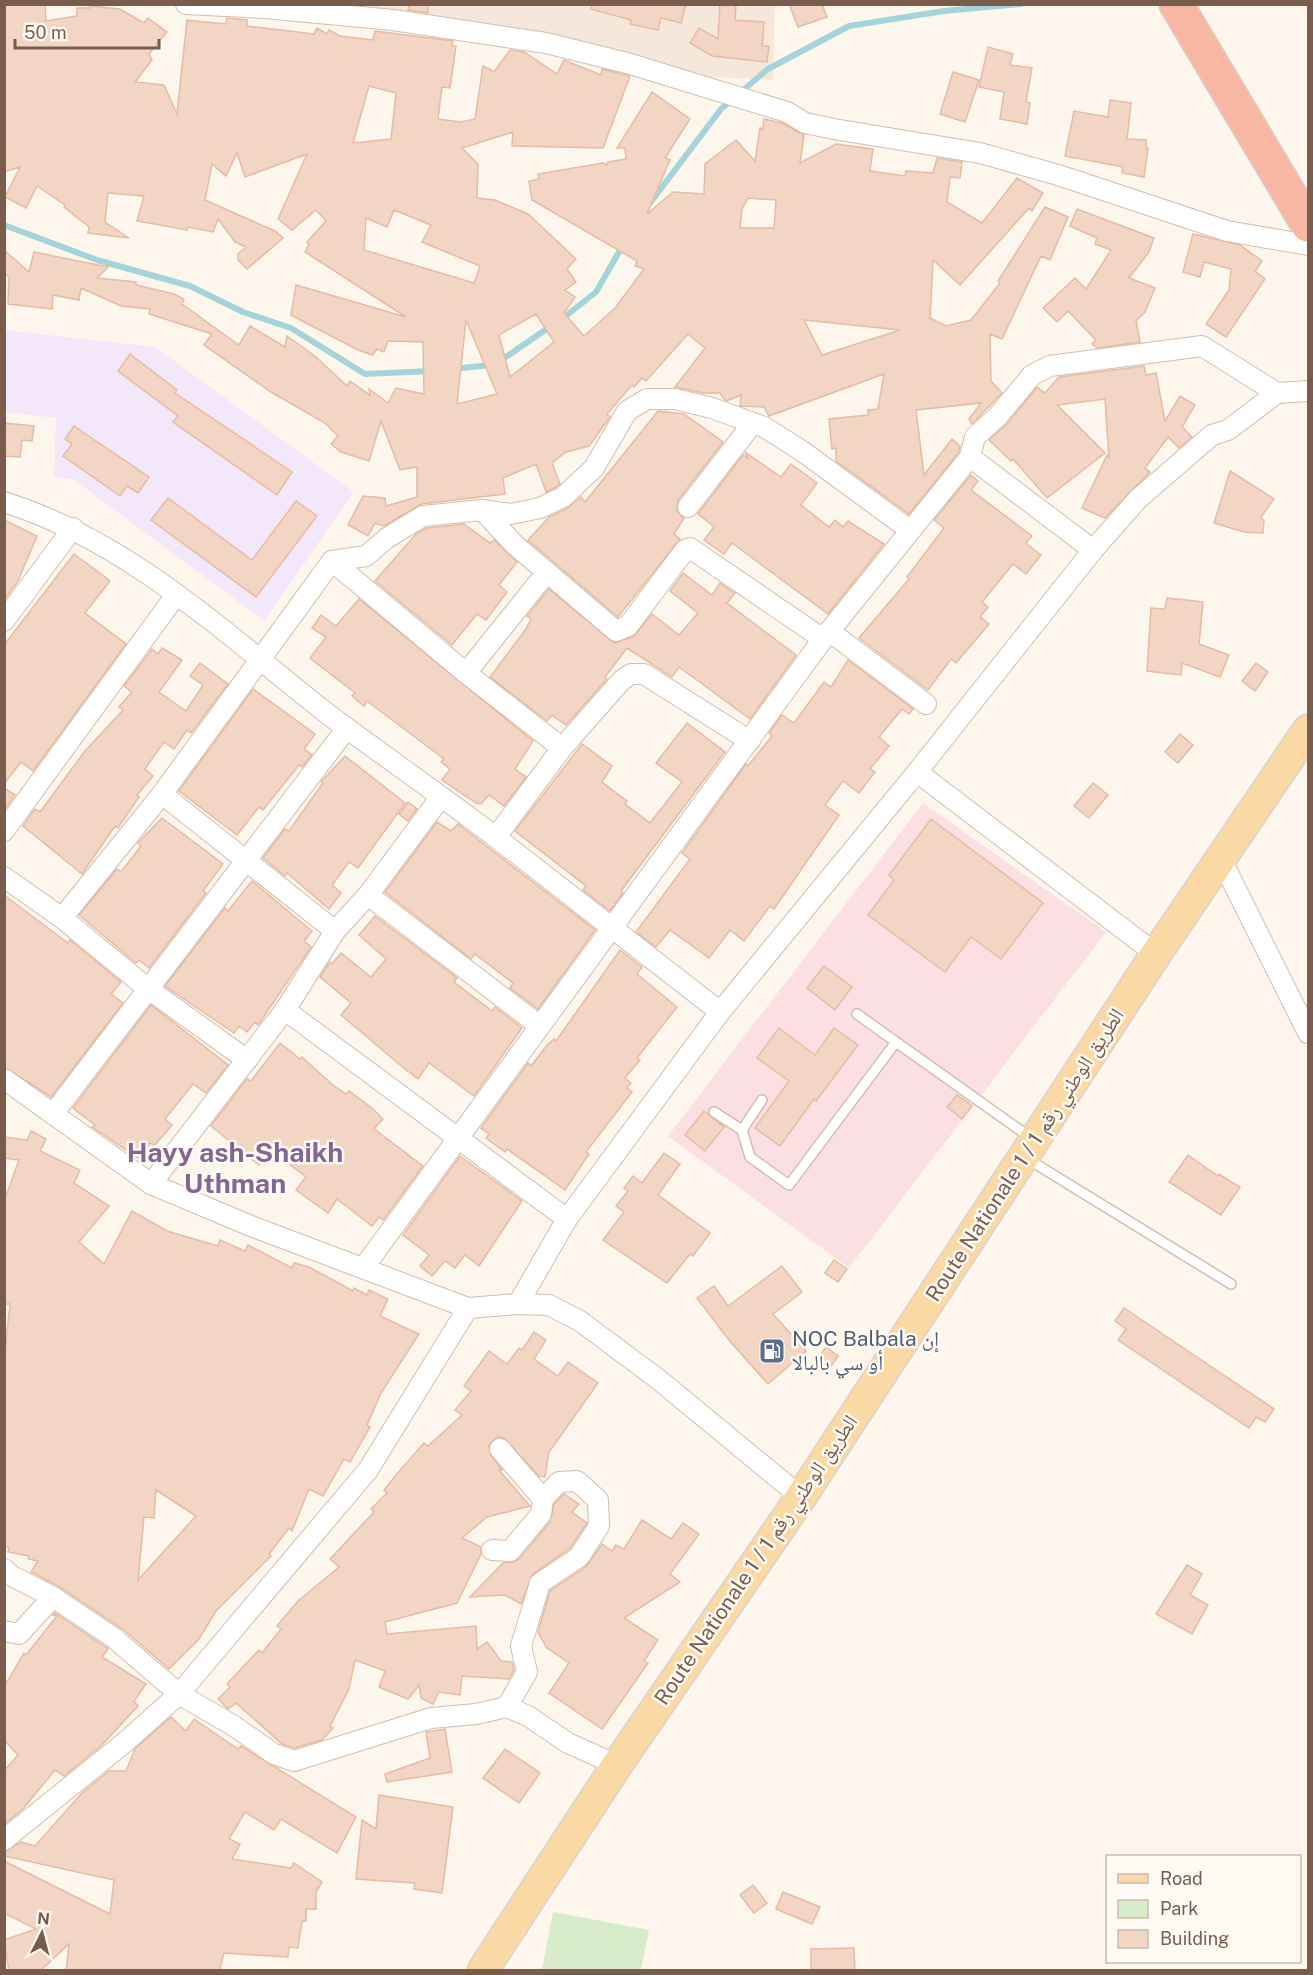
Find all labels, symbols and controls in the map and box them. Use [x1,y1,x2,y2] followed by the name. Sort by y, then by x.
[15,12,159,50] scale bar
[24,22,67,43] text: 50 m
[920,1003,1133,1308] street label: Route Nationale 1 / الطريق الوطني رقم 1
[127,1136,343,1199] district label: Hayy ash-Shaikh Uthman
[792,1326,939,1379] place label: NOC Balbala إن أو سي بالبالا
[757,1336,787,1366] fuel station icon: NOC Balbala إن أو سي بالبالا
[649,1410,866,1712] street label: Route Nationale 1 / الطريق الوطني رقم 1
[1106,1855,1301,1963] legend
[1160,1868,1203,1889] text: Road
[1160,1898,1198,1919] text: Park
[12,1903,72,1963] north arrow
[36,1908,51,1929] text: N
[1160,1928,1229,1949] text: Building

